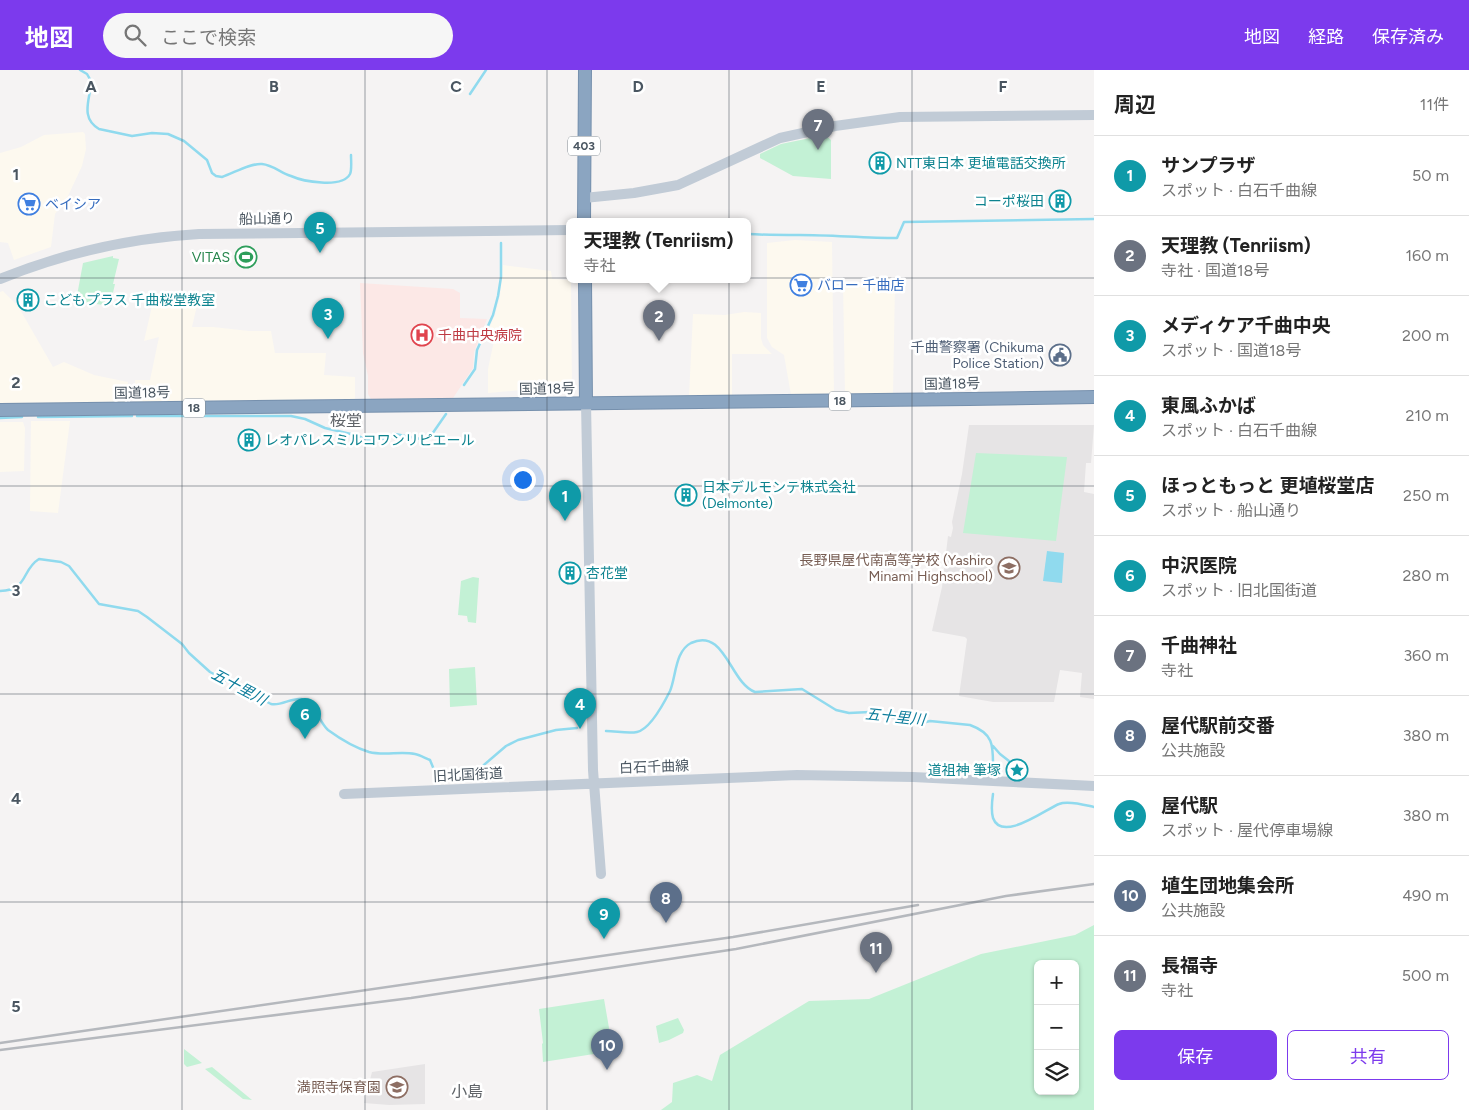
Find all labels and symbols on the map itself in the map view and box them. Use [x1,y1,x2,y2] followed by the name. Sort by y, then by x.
[85,77,97,96] text: A
[269,77,279,96] text: B
[450,77,462,96] text: C
[632,77,644,96] text: D
[816,77,826,96] text: E
[999,77,1008,96] text: F
[802,109,834,150] pin: 7
[568,136,600,155] road number: 403
[868,151,892,175] building icon: NTT東日本 更埴電話交換所
[896,155,1066,172] place label: NTT東日本 更埴電話交換所
[13,165,19,184] text: 1
[1048,189,1072,213] building icon: コーポ桜田
[17,192,41,216] supermarket icon: ベイシア
[974,193,1044,210] place label: コーポ桜田
[45,196,101,213] place label: ベイシア
[239,210,295,228] street label: 船山通り
[304,212,336,253] pin: 5
[234,245,258,269] sports icon: VITAS
[192,249,230,266] place label: VITAS
[789,273,813,297] supermarket icon: バロー 千曲店
[817,277,904,294] place label: バロー 千曲店
[16,288,40,312] building icon: こどもプラス 千曲桜堂教室
[44,292,215,309] place label: こどもプラス 千曲桜堂教室
[312,298,344,339] pin: 3
[643,300,675,341] pin: 2
[410,323,434,347] hospital icon: 千曲中央病院
[438,327,522,344] place label: 千曲中央病院
[911,339,1044,372] place label: 千曲警察署 (Chikuma Police Station)
[1048,343,1072,367] public building icon: 千曲警察署 (Chikuma Police Station)
[11,373,21,392] text: 2
[924,375,980,393] street label: 国道18号
[519,380,575,398] street label: 国道18号
[114,384,170,402] street label: 国道18号
[829,392,851,411] road number: 18
[183,398,205,418] road number: 18
[330,411,362,430] district label: 桜堂
[237,428,261,452] building icon: レオパレスミルコワンリピエール
[265,432,475,449] place label: レオパレスミルコワンリピエール
[510,467,536,493] your location
[702,479,856,512] place label: 日本デルモンテ株式会社 (Delmonte)
[549,480,581,521] pin: 1
[674,483,698,507] building icon: 日本デルモンテ株式会社 (Delmonte)
[799,552,993,585] place label: 長野県屋代南高等学校 (Yashiro Minami Highschool)
[997,556,1021,580] school or university icon: 長野県屋代南高等学校 (Yashiro Minami Highschool)
[558,561,582,585] building icon: 杏花堂
[586,565,628,582] place label: 杏花堂
[12,581,21,600] text: 3
[208,665,271,710] water label: 五十里川
[564,688,596,729] pin: 4
[289,698,321,739] pin: 6
[864,705,928,729] water label: 五十里川
[619,757,689,777] street label: 白石千曲線
[1005,758,1029,782] place icon: 道祖神 筆塚
[928,762,1001,779] place label: 道祖神 筆塚
[433,765,503,785] street label: 旧北国街道
[11,789,21,808] text: 4
[650,882,682,923] pin: 8
[588,898,620,939] pin: 9
[860,932,892,973] pin: 11
[11,997,21,1016] text: 5
[591,1029,623,1070] pin: 10
[385,1075,409,1099] school or university icon: 満照寺保育園
[297,1079,381,1096] place label: 満照寺保育園
[451,1082,483,1101] district label: 小島

